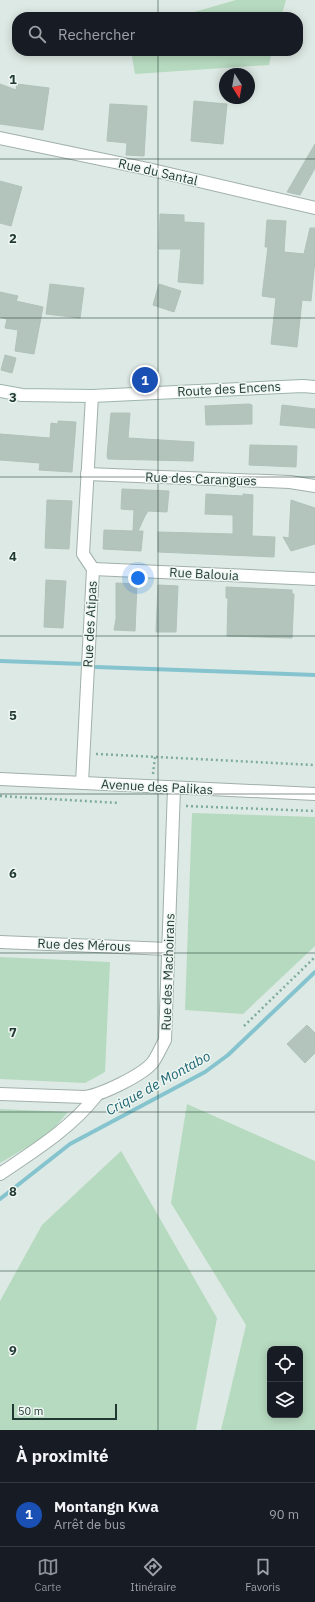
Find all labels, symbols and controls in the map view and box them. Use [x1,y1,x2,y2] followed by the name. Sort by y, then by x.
[12,12,303,56] search box
[26,23,48,45] icon: search
[58,25,135,44] text: Rechercher
[219,68,255,104] north arrow
[9,71,17,88] text: 1
[117,155,200,189] street label: Rue du Santal
[9,230,17,247] text: 2
[132,365,158,395] pin: 1
[177,378,281,400] street label: Route des Encens
[9,389,17,406] text: 3
[145,469,257,489] street label: Rue des Carangues
[9,548,17,565] text: 4
[169,564,239,584] street label: Rue Balouia
[128,568,148,588] your location
[79,580,101,668] street label: Rue des Atipas
[9,707,17,724] text: 5
[101,776,213,798] street label: Avenue des Palikas
[9,865,17,882] text: 6
[157,913,179,1031] street label: Rue des Machoirans
[37,935,131,955] street label: Rue des Mérous
[9,1024,17,1041] text: 7
[102,1047,214,1119] water label: Crique de Montabo
[9,1183,17,1200] text: 8
[9,1342,17,1359] text: 9
[267,1346,303,1418] map controls
[267,1346,303,1382] button: locate
[267,1382,303,1418] button: layers
[12,1402,117,1421] scale bar
[18,1404,43,1418] text: 50 m
[16,1445,109,1467] text: À proximité
[54,1497,159,1516] text: Montangn Kwa
[25,1506,33,1523] text: 1
[269,1506,299,1523] text: 90 m
[54,1516,126,1533] text: Arrêt de bus
[35,1556,61,1594] tab: Carte
[130,1556,176,1594] tab: Itinéraire
[245,1556,280,1594] tab: Favoris

